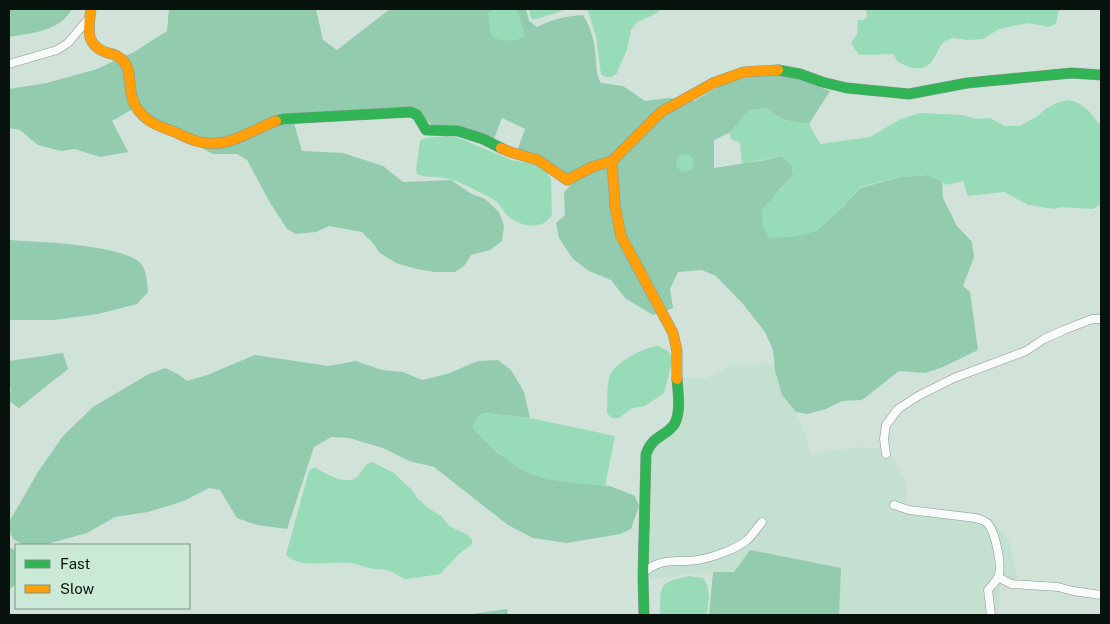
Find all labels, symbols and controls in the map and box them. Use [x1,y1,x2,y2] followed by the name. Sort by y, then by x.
[15,544,190,609] legend
[60,555,90,572] text: Fast
[60,580,95,597] text: Slow

